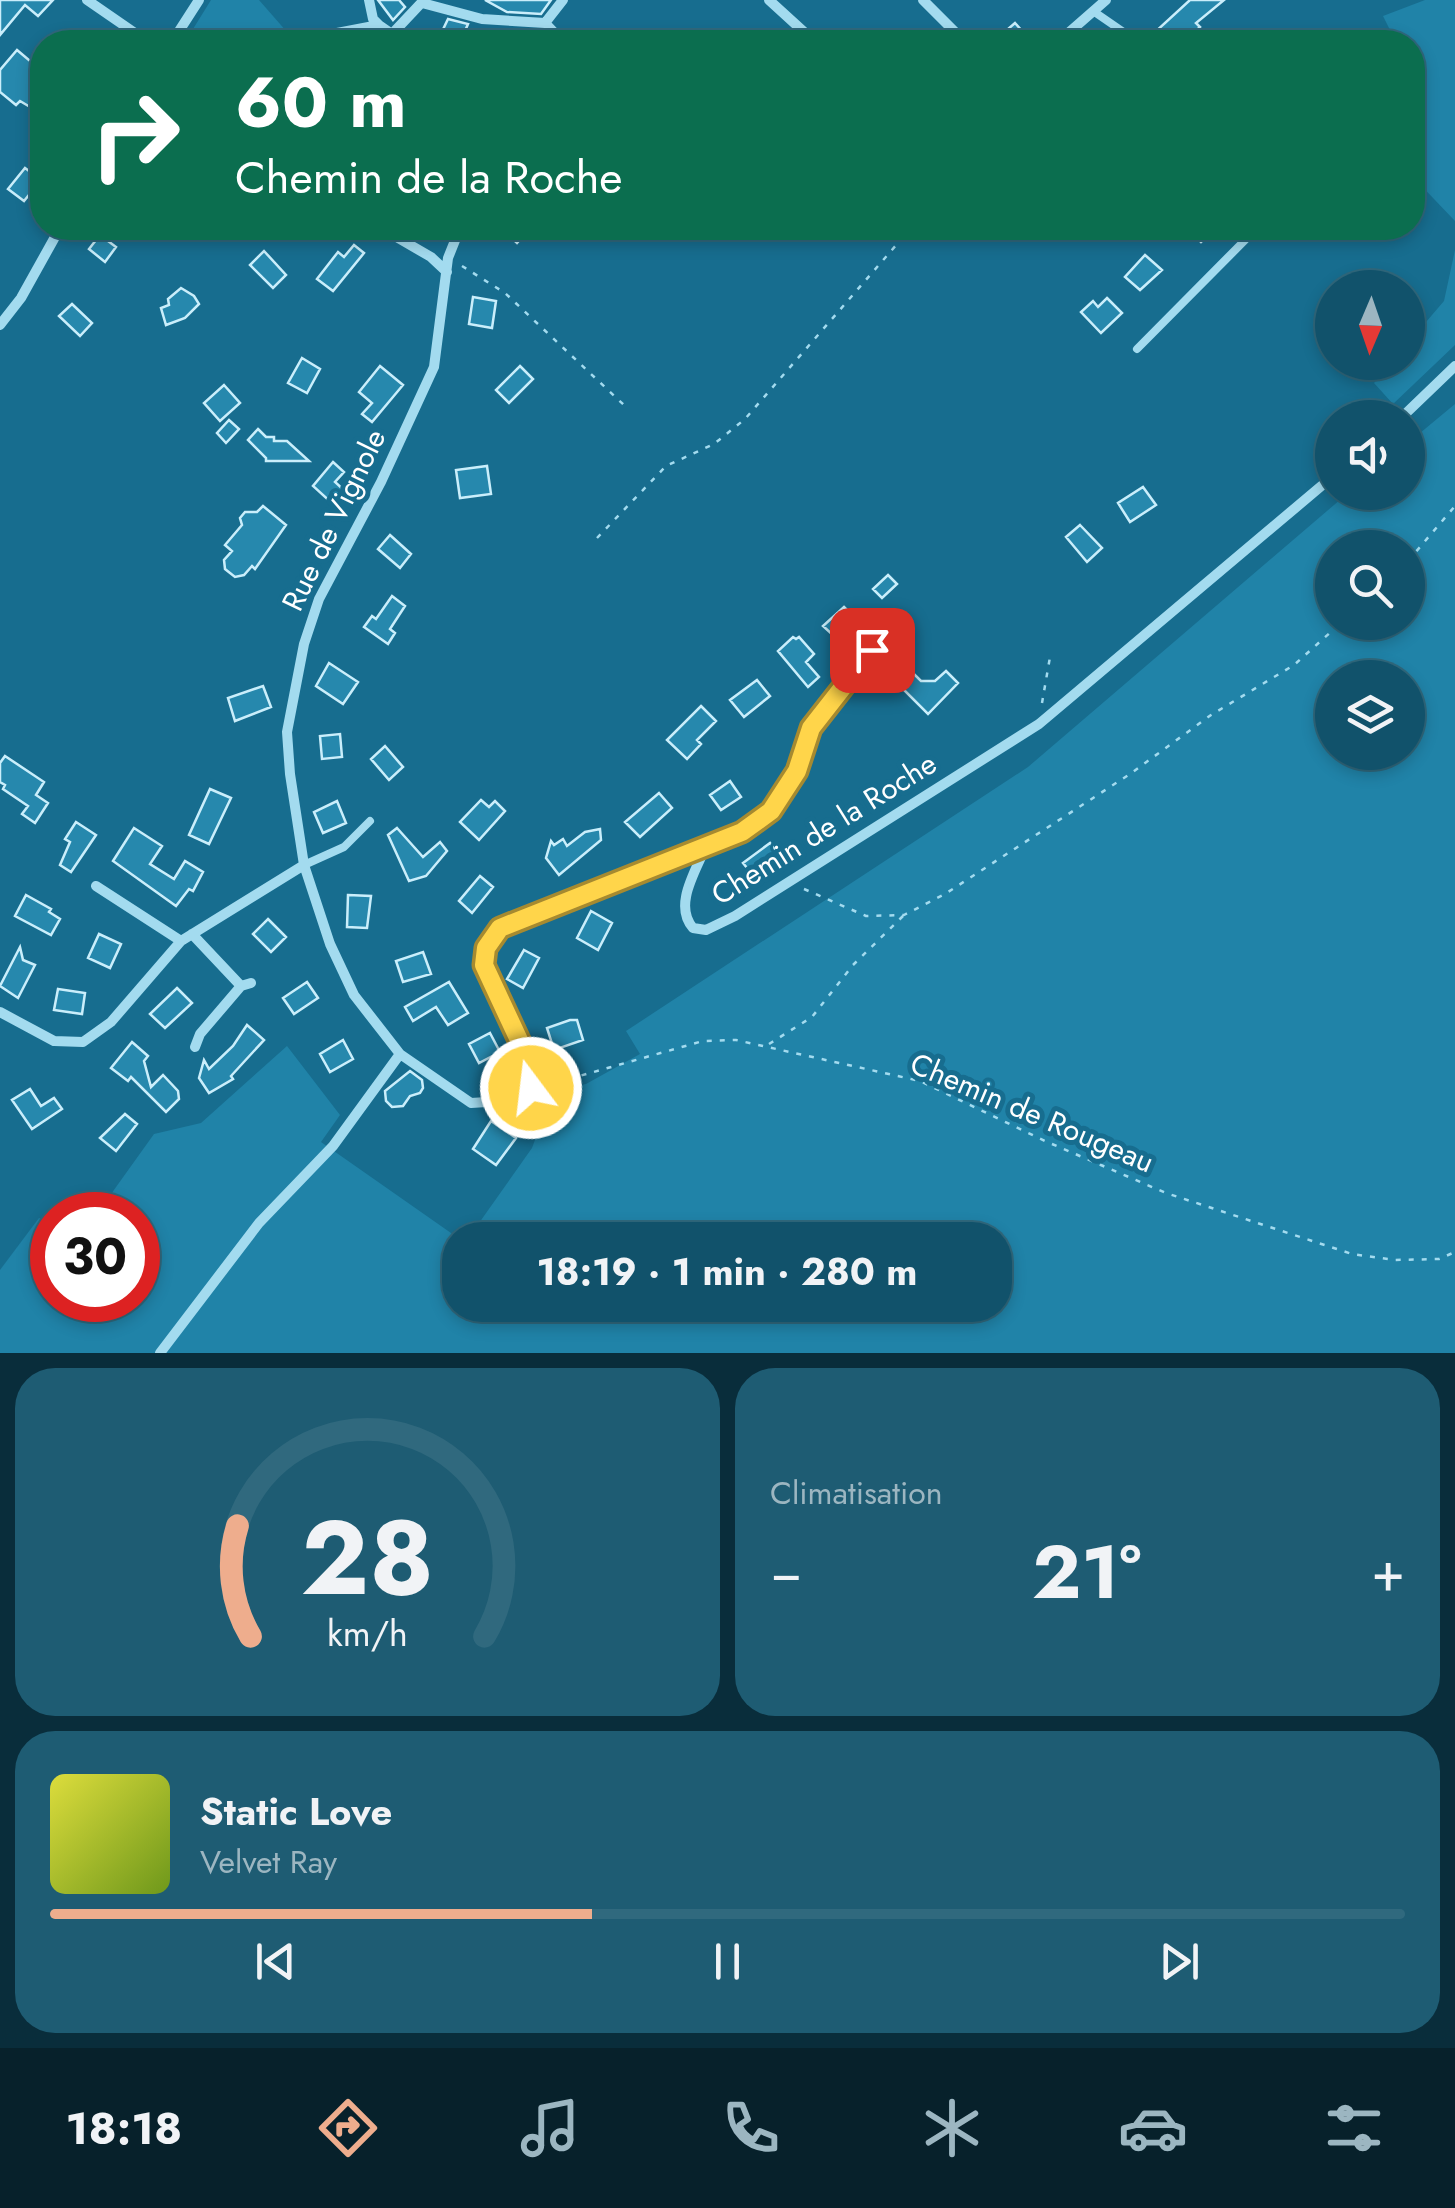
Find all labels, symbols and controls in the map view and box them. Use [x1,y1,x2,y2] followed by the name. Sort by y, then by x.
[235,52,407,153] text: 60 m
[70,70,200,200] icon: right
[235,145,622,210] text: Chemin de la Roche
[1315,270,1425,380] north arrow
[1315,270,1425,770] map controls
[1315,400,1425,510] button: sound
[271,421,396,618] street label: Rue de Vignole
[1315,530,1425,640] button: search
[830,608,915,693] pin
[845,623,900,678] icon: arrive
[1315,660,1425,770] button: layers
[703,742,945,915] street label: Chemin de la Roche
[479,1036,583,1140] position arrow
[904,1042,1161,1183] street label: Chemin de Rougeau
[30,1192,160,1322] speed limit sign: 30
[537,1244,917,1299] text: 18:19 · 1 min · 280 m
[770,1470,943,1516] text: Climatisation
[301,1483,434,1633] text: 28
[1032,1518,1142,1626] text: 21°
[770,1532,802,1612] text: −
[1371,1532,1405,1612] text: +
[327,1608,408,1659] text: km/h
[200,1784,392,1839] text: Static Love
[200,1839,337,1885] text: Velvet Ray
[248,1934,303,1989] icon: previous
[700,1934,755,1989] icon: pause
[1152,1934,1207,1989] icon: next
[313,2093,383,2163] icon: directions
[515,2093,585,2163] icon: music
[716,2093,786,2163] icon: phone
[917,2093,987,2163] icon: climate
[1118,2093,1188,2163] icon: car
[1319,2093,1389,2163] icon: filters
[66,2096,182,2161] text: 18:18

